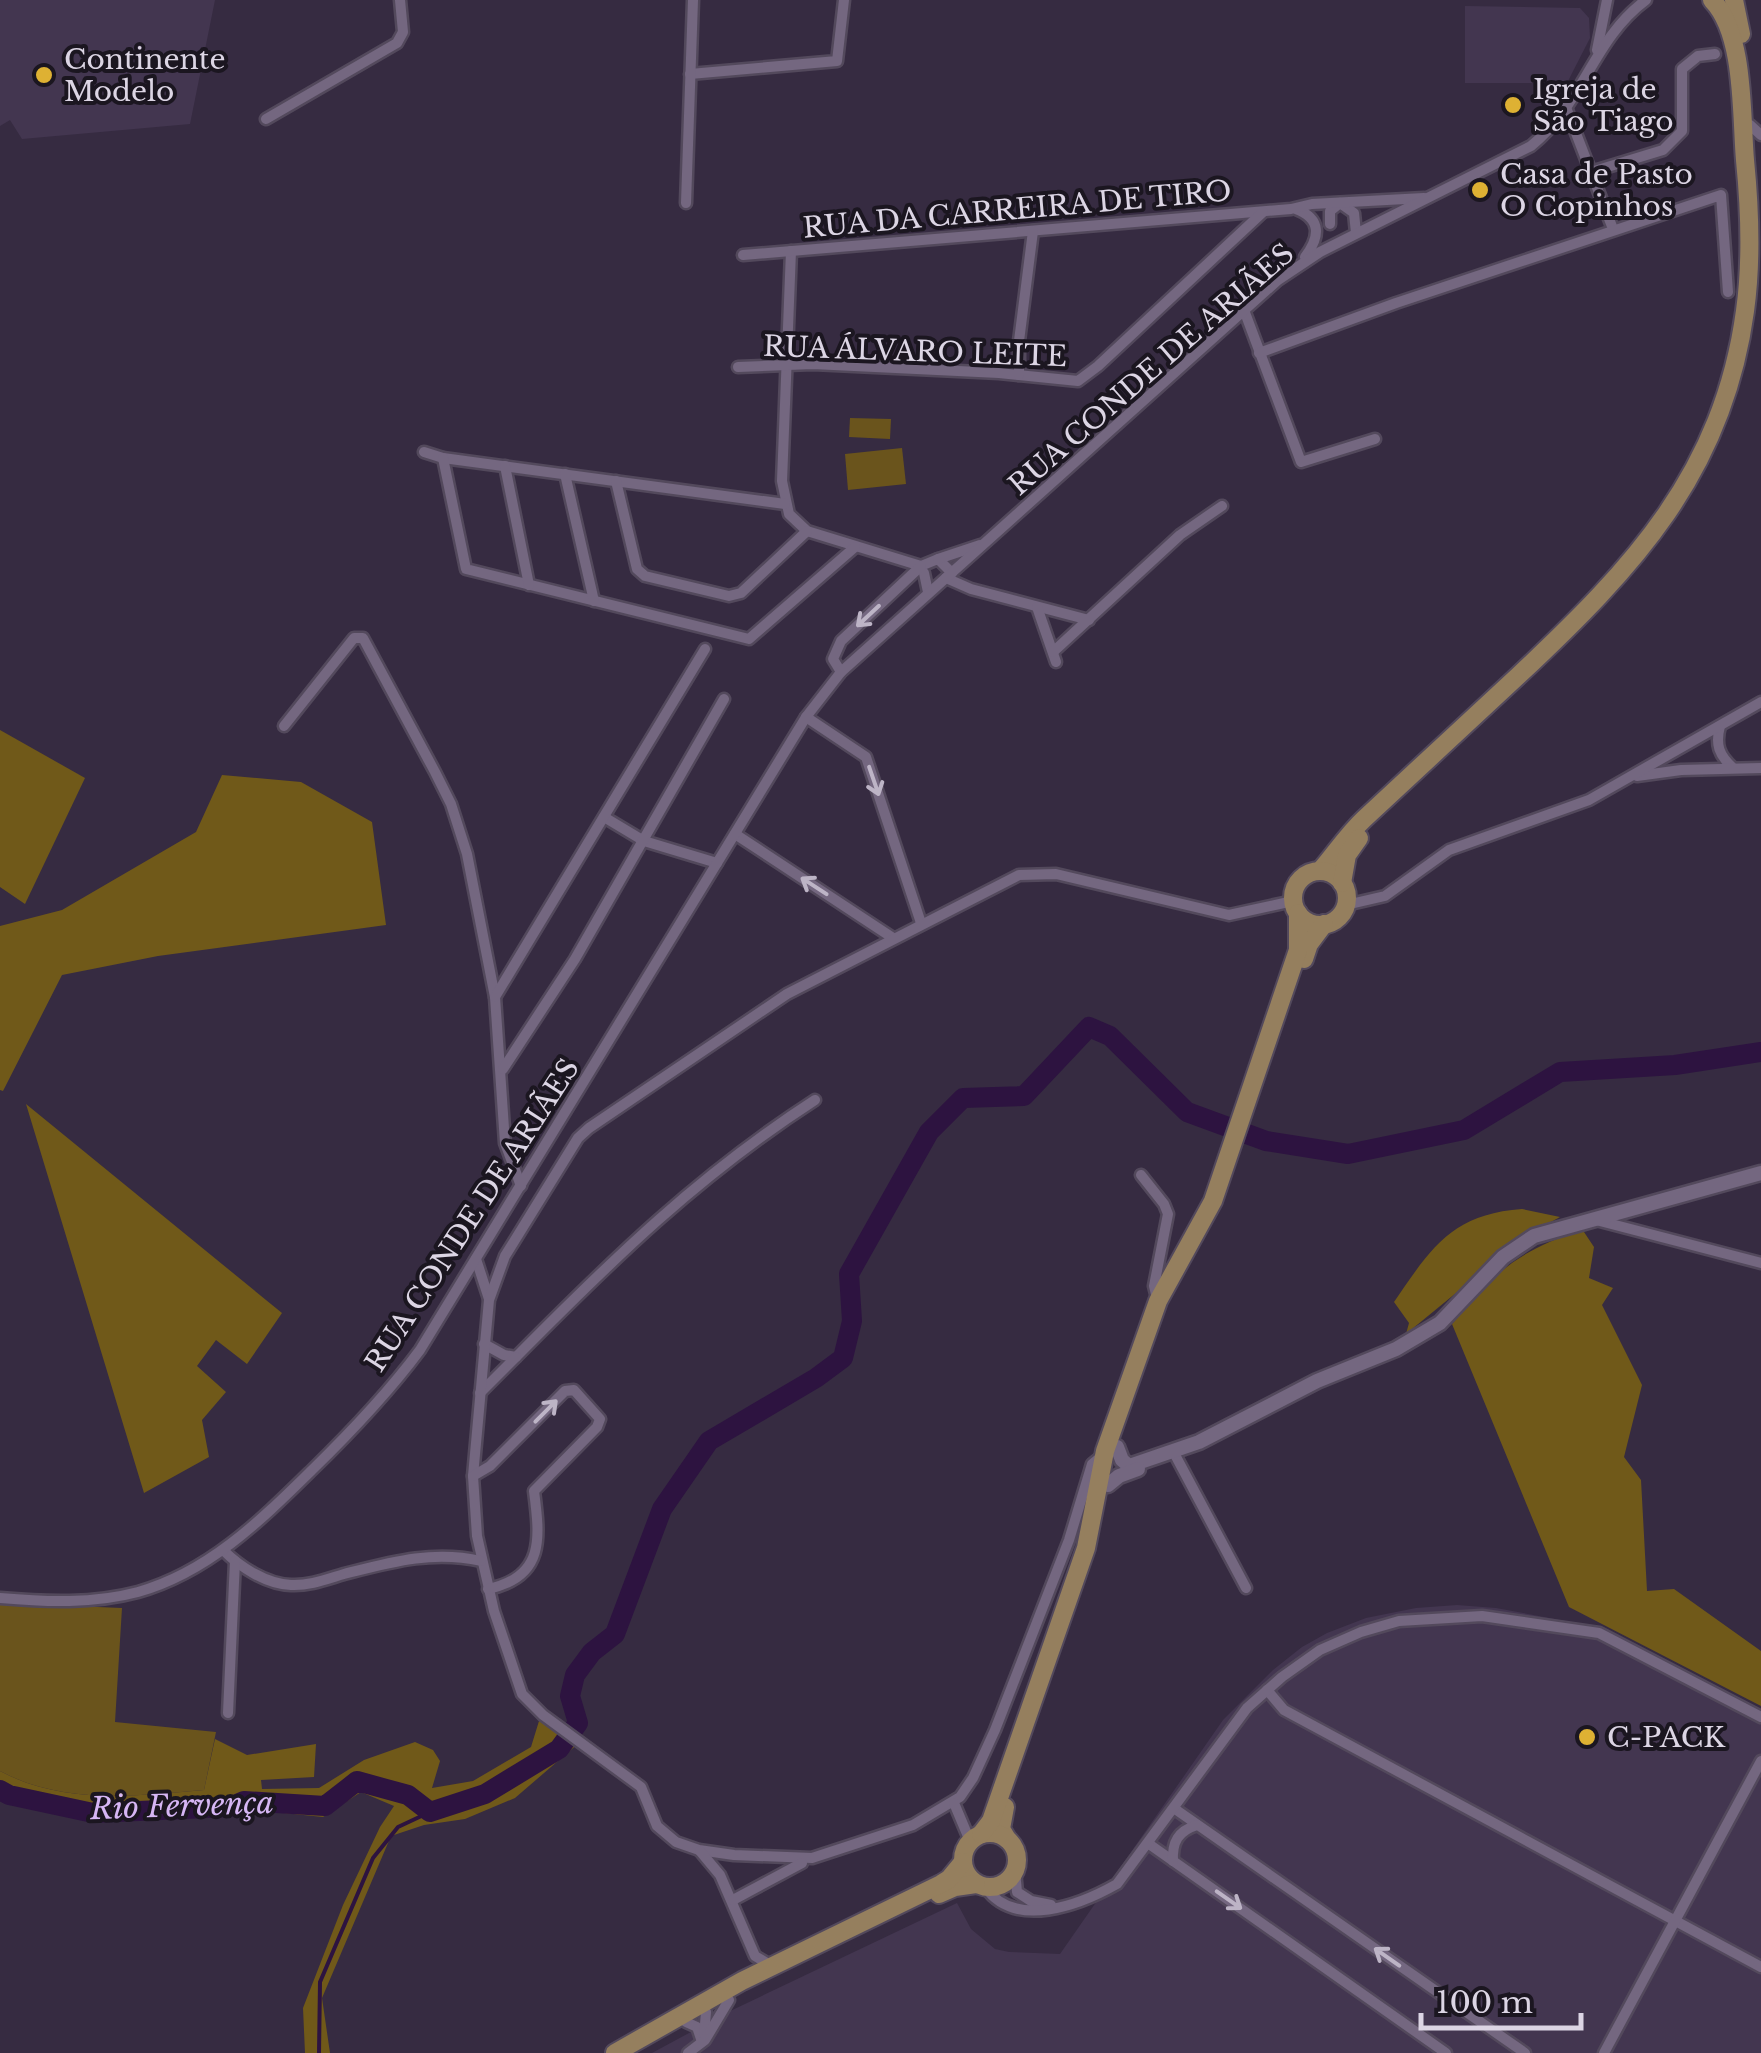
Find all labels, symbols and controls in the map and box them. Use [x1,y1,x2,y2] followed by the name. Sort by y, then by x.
[64,42,225,109] place label: Continente Modelo
[33,64,55,86] marker: Continente Modelo
[1533,72,1674,139] place label: Igreja de São Tiago
[1502,94,1524,116] marker: Igreja de São Tiago
[1500,157,1693,224] place label: Casa de Pasto O Copinhos
[801,173,1233,246] street label: RUA DA CARREIRA DE TIRO
[1469,179,1491,201] marker: Casa de Pasto O Copinhos
[1002,236,1301,503] street label: RUA CONDE DE ARIÃES
[763,329,1067,374] street label: RUA ÁLVARO LEITE
[856,604,881,627] one-way arrow
[867,765,885,797] one-way arrow
[800,876,828,897] one-way arrow
[358,1052,587,1378] street label: RUA CONDE DE ARIÃES
[533,1399,557,1423] one-way arrow
[1607,1720,1726,1755] place label: C-PACK
[1576,1726,1598,1748] marker: C-PACK
[89,1784,274,1827] water label: Rio Fervença
[1214,1889,1242,1910] one-way arrow
[1374,1947,1402,1968] one-way arrow
[1421,1968,1581,2030] scale bar
[1436,1984,1533,2021] text: 100 m

